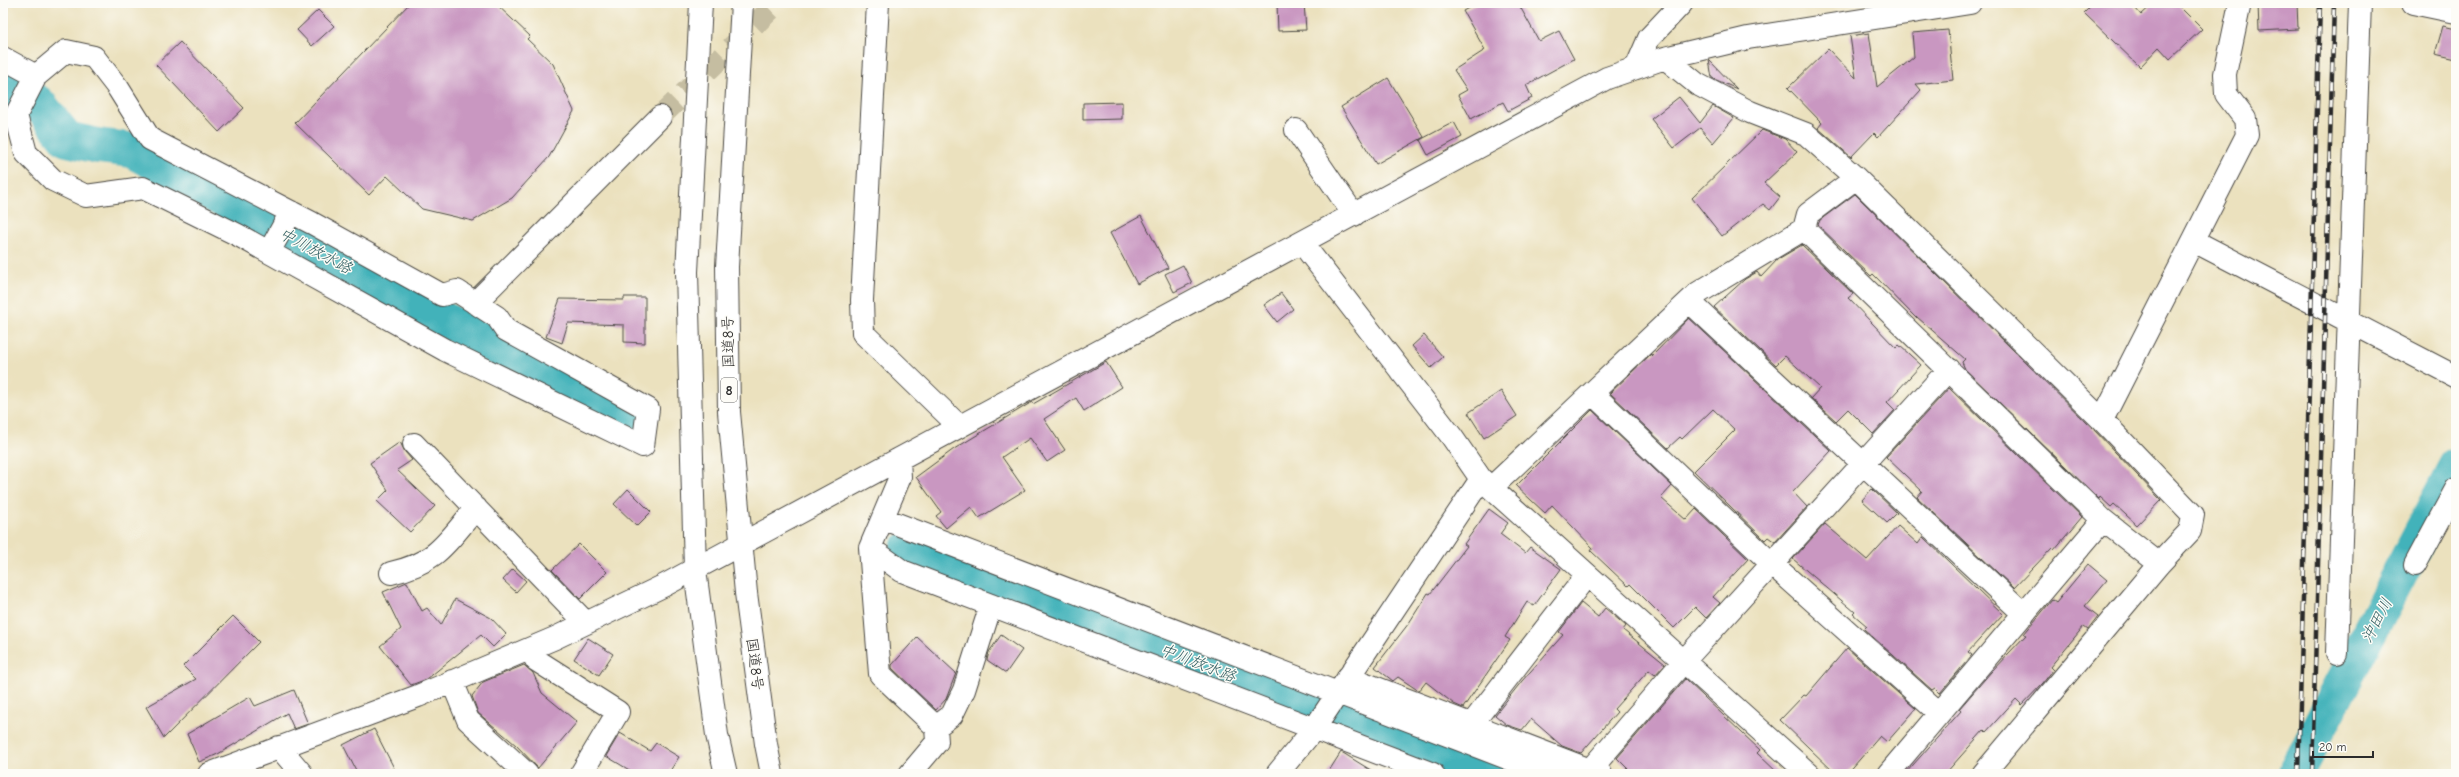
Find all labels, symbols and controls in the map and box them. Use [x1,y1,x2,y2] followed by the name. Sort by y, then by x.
[276,224,356,278] water label: 中川放水路
[719,315,737,369] street label: 国道8号
[721,378,737,402] road number: 8
[2358,595,2396,646] water label: 沖田川
[743,637,767,691] street label: 国道8号
[1157,640,1239,686] water label: 中川放水路
[2313,733,2373,759] scale bar
[2319,740,2347,754] text: 20 m

